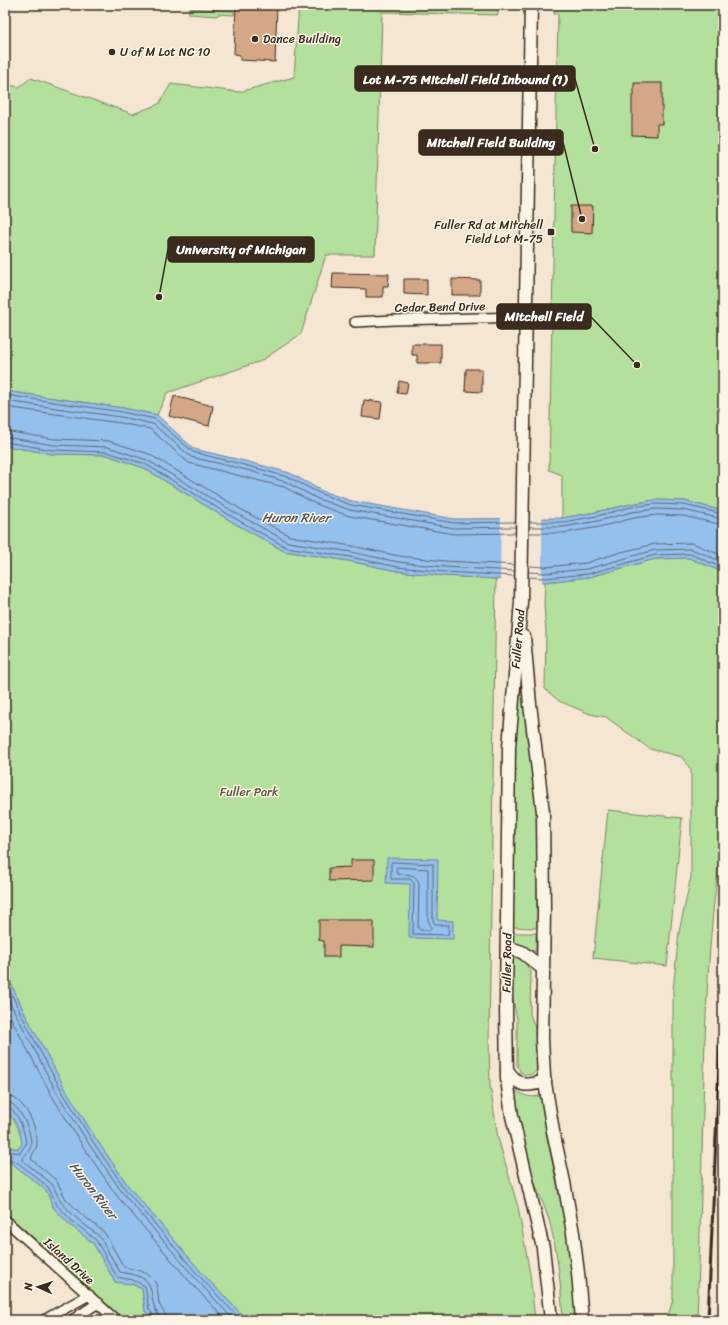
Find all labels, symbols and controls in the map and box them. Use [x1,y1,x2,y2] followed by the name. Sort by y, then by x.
[263,28,341,50] place label: Dance Building
[250,34,260,44] marker: Dance Building
[120,41,211,63] place label: U of M Lot NC 10
[107,47,117,57] marker: U of M Lot NC 10
[355,66,575,91] callout: Lot M-75 Mitchell Field Inbound (1)
[363,68,568,91] text: Lot M-75 Mitchell Field Inbound (1)
[419,130,563,155] callout: Mitchell Field Building
[426,131,556,154] text: Mitchell Field Building
[434,214,544,250] place label: Fuller Rd at Mitchell Field Lot M-75
[546,227,556,237] marker: Fuller Rd at Mitchell Field Lot M-75
[168,237,314,262] callout: University of Michigan
[176,238,307,261] text: University of Michigan
[394,295,486,319] street label: Cedar Bend Drive
[497,304,591,329] callout: Mitchell Field
[504,305,584,328] text: Mitchell Field
[262,506,333,529] water label: Huron River
[504,607,532,670] street label: Fuller Road
[220,781,279,803] park label: Fuller Park
[495,931,519,993] street label: Fuller Road
[64,1156,125,1226] water label: Huron River
[38,1231,100,1290] street label: Island Drive
[18,1267,58,1307] north arrow
[19,1282,38,1292] text: N

